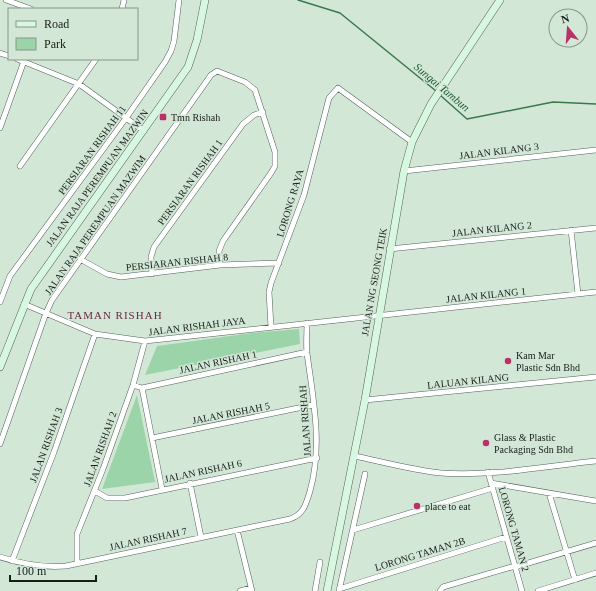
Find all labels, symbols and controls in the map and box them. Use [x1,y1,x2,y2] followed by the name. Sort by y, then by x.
[8,8,138,60] legend
[548,8,588,48] north arrow
[560,12,571,25] text: N
[44,17,69,31] text: Road
[44,37,66,51] text: Park
[412,60,472,114] water label: Sungai Tambun
[56,103,128,197] street label: PERSIARAN RISHAH 11
[44,107,150,249] street label: JALAN RAJA PEREMPUAN MAZWIN
[158,112,168,122] marker: Tmn Rishah
[171,112,220,123] place label: Tmn Rishah
[155,137,225,227] street label: PERSIARAN RISHAH 1
[459,141,539,161] street label: JALAN KILANG 3
[42,153,148,297] street label: JALAN RAJA PEREMPUAN MAZWIM
[274,167,306,238] street label: LORONG RAYA
[452,219,532,239] street label: JALAN KILANG 2
[359,226,389,337] street label: JALAN NG SEONG TEIK
[125,251,229,273] street label: PERSIARAN RISHAH 8
[446,285,526,305] street label: JALAN KILANG 1
[67,309,163,321] district label: TAMAN RISHAH
[148,315,247,337] street label: JALAN RISHAH JAYA
[178,348,258,376] street label: JALAN RISHAH 1
[516,350,580,373] place label: Kam Mar Plastic Sdn Bhd
[503,356,513,366] marker: Kam Mar Plastic Sdn Bhd
[427,371,509,391] street label: LALUAN KILANG
[297,385,313,457] street label: JALAN RISHAH
[191,400,271,426] street label: JALAN RISHAH 5
[27,406,65,484] street label: JALAN RISHAH 3
[81,410,119,488] street label: JALAN RISHAH 2
[494,432,573,455] place label: Glass & Plastic Packaging Sdn Bhd
[481,438,491,448] marker: Glass & Plastic Packaging Sdn Bhd
[163,457,243,485] street label: JALAN RISHAH 6
[497,485,531,573] street label: LORONG TAMAN 2
[412,501,422,511] marker: place to eat
[425,501,471,512] place label: place to eat
[108,525,188,553] street label: JALAN RISHAH 7
[373,535,467,573] street label: LORONG TAMAN 2B
[10,557,96,583] scale bar
[16,564,47,578] text: 100 m

